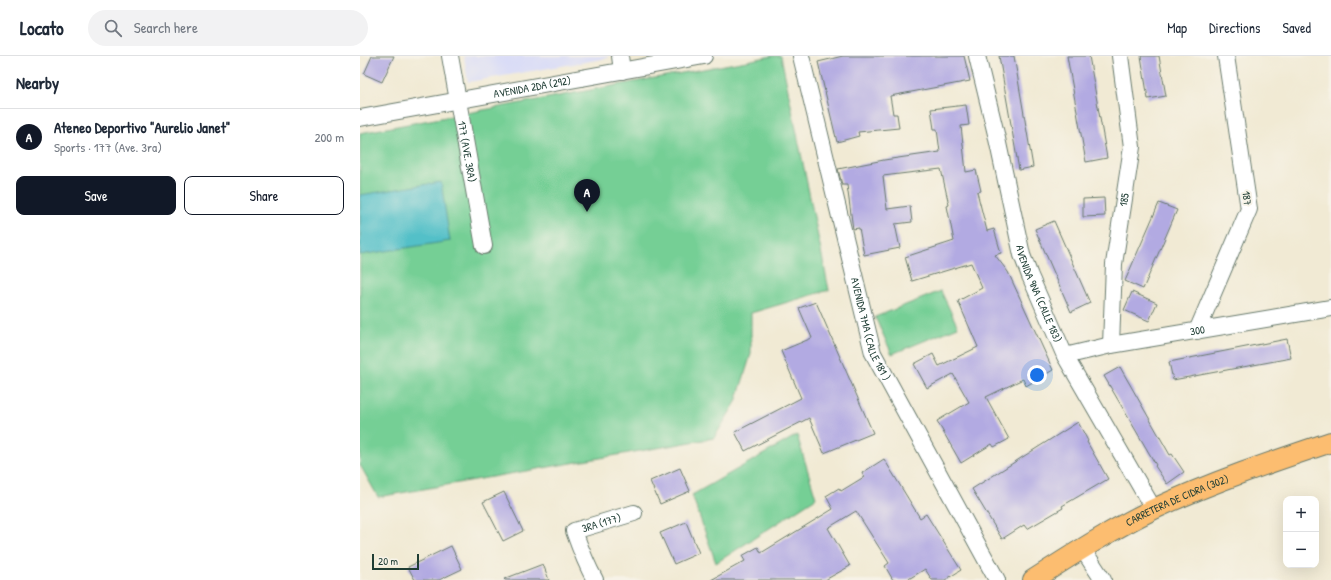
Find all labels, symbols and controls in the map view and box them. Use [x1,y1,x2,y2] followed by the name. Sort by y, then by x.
[88,10,368,46] search box
[20,15,64,41] text: Locato
[102,17,124,39] icon: search
[134,17,198,38] text: Search here
[1167,18,1187,37] text: Map
[1209,18,1260,37] text: Directions
[1282,18,1311,37] text: Saved
[16,71,59,94] text: Nearby
[492,73,572,101] street label: AVENIDA 2DA (292)
[54,117,230,138] text: Ateneo Deportivo "Aurelio Janet"
[455,120,479,183] street label: 177 (AVE. 3RA)
[26,128,32,146] text: A
[314,128,344,146] text: 200 m
[54,138,162,156] text: Sports · 177 (Ave. 3ra)
[16,176,176,215] button: Save
[184,176,344,215] button: Share
[574,179,600,212] pin: A
[1239,190,1255,206] street label: 187
[1116,192,1132,208] street label: 185
[1013,244,1065,344] street label: AVENIDA 9NA (CALLE 183)
[848,276,894,383] street label: AVENIDA 7MA (CALLE 181 )
[1189,322,1206,339] street label: 300
[1027,365,1047,385] your location
[1123,471,1231,529] street label: CARRETERA DE CIDRA (302)
[1283,496,1319,568] map controls
[1283,496,1319,532] button: +
[580,510,623,535] street label: 3RA (177)
[1283,532,1319,568] button: −
[372,552,419,571] scale bar
[378,554,398,568] text: 20 m

